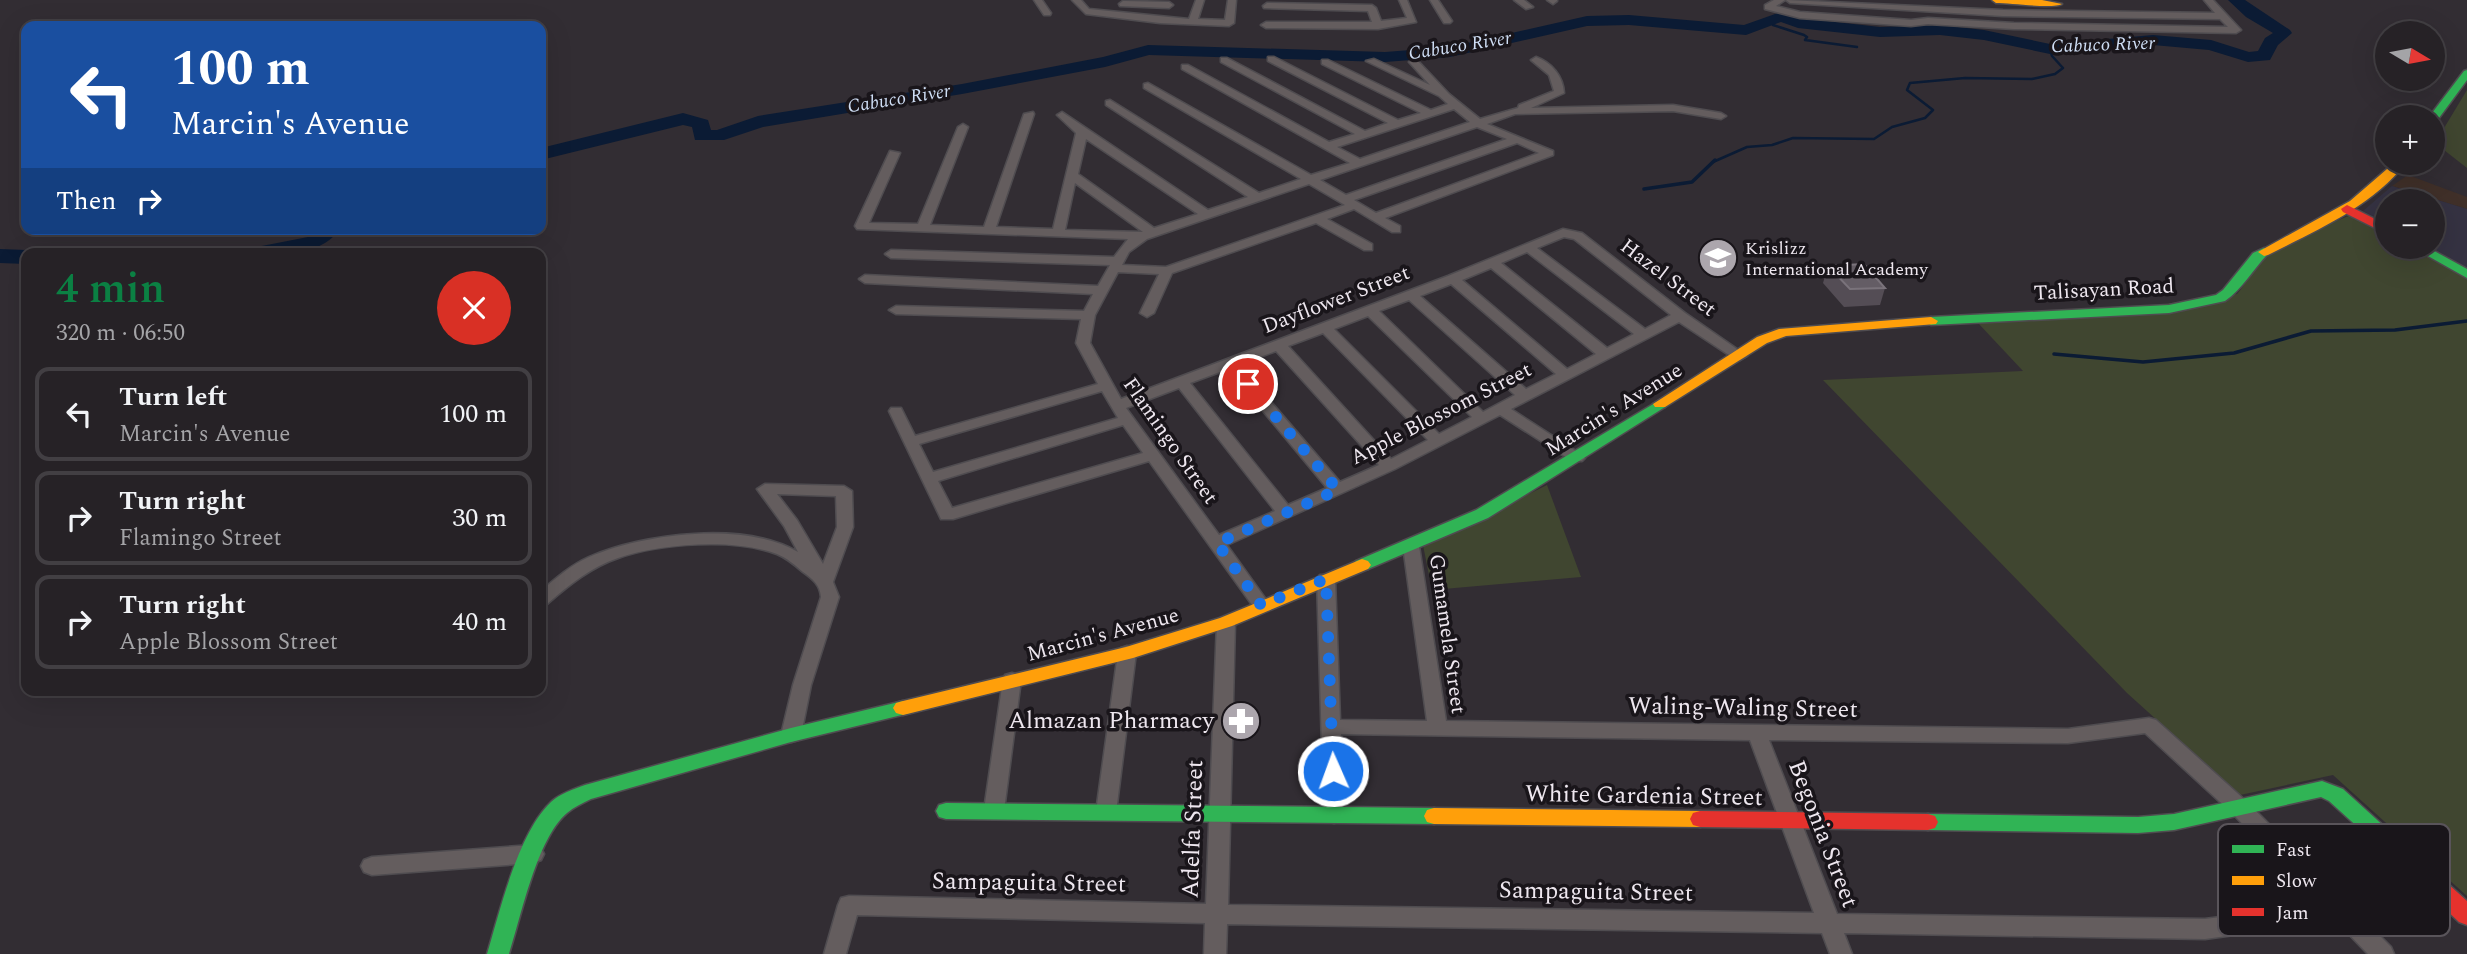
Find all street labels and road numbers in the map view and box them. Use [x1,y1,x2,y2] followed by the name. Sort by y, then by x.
[1613,231,1723,325] street label: Hazel Street
[1257,257,1415,343] street label: Dayflower Street
[2033,270,2175,310] street label: Talisayan Road
[1345,354,1537,474] street label: Apple Blossom Street
[1539,355,1689,465] street label: Marcin's Avenue
[1114,371,1226,511] street label: Flamingo Street
[1420,552,1474,716] street label: Gumamela Street
[1023,599,1183,671] street label: Marcin's Avenue
[1628,688,1858,728] street label: Waling-Waling Street
[1778,755,1868,913] street label: Begonia Street
[1173,759,1213,899] street label: Adelfa Street
[1525,776,1763,816] street label: White Gardenia Street
[932,863,1126,903] street label: Sampaguita Street
[1499,872,1693,912] street label: Sampaguita Street

